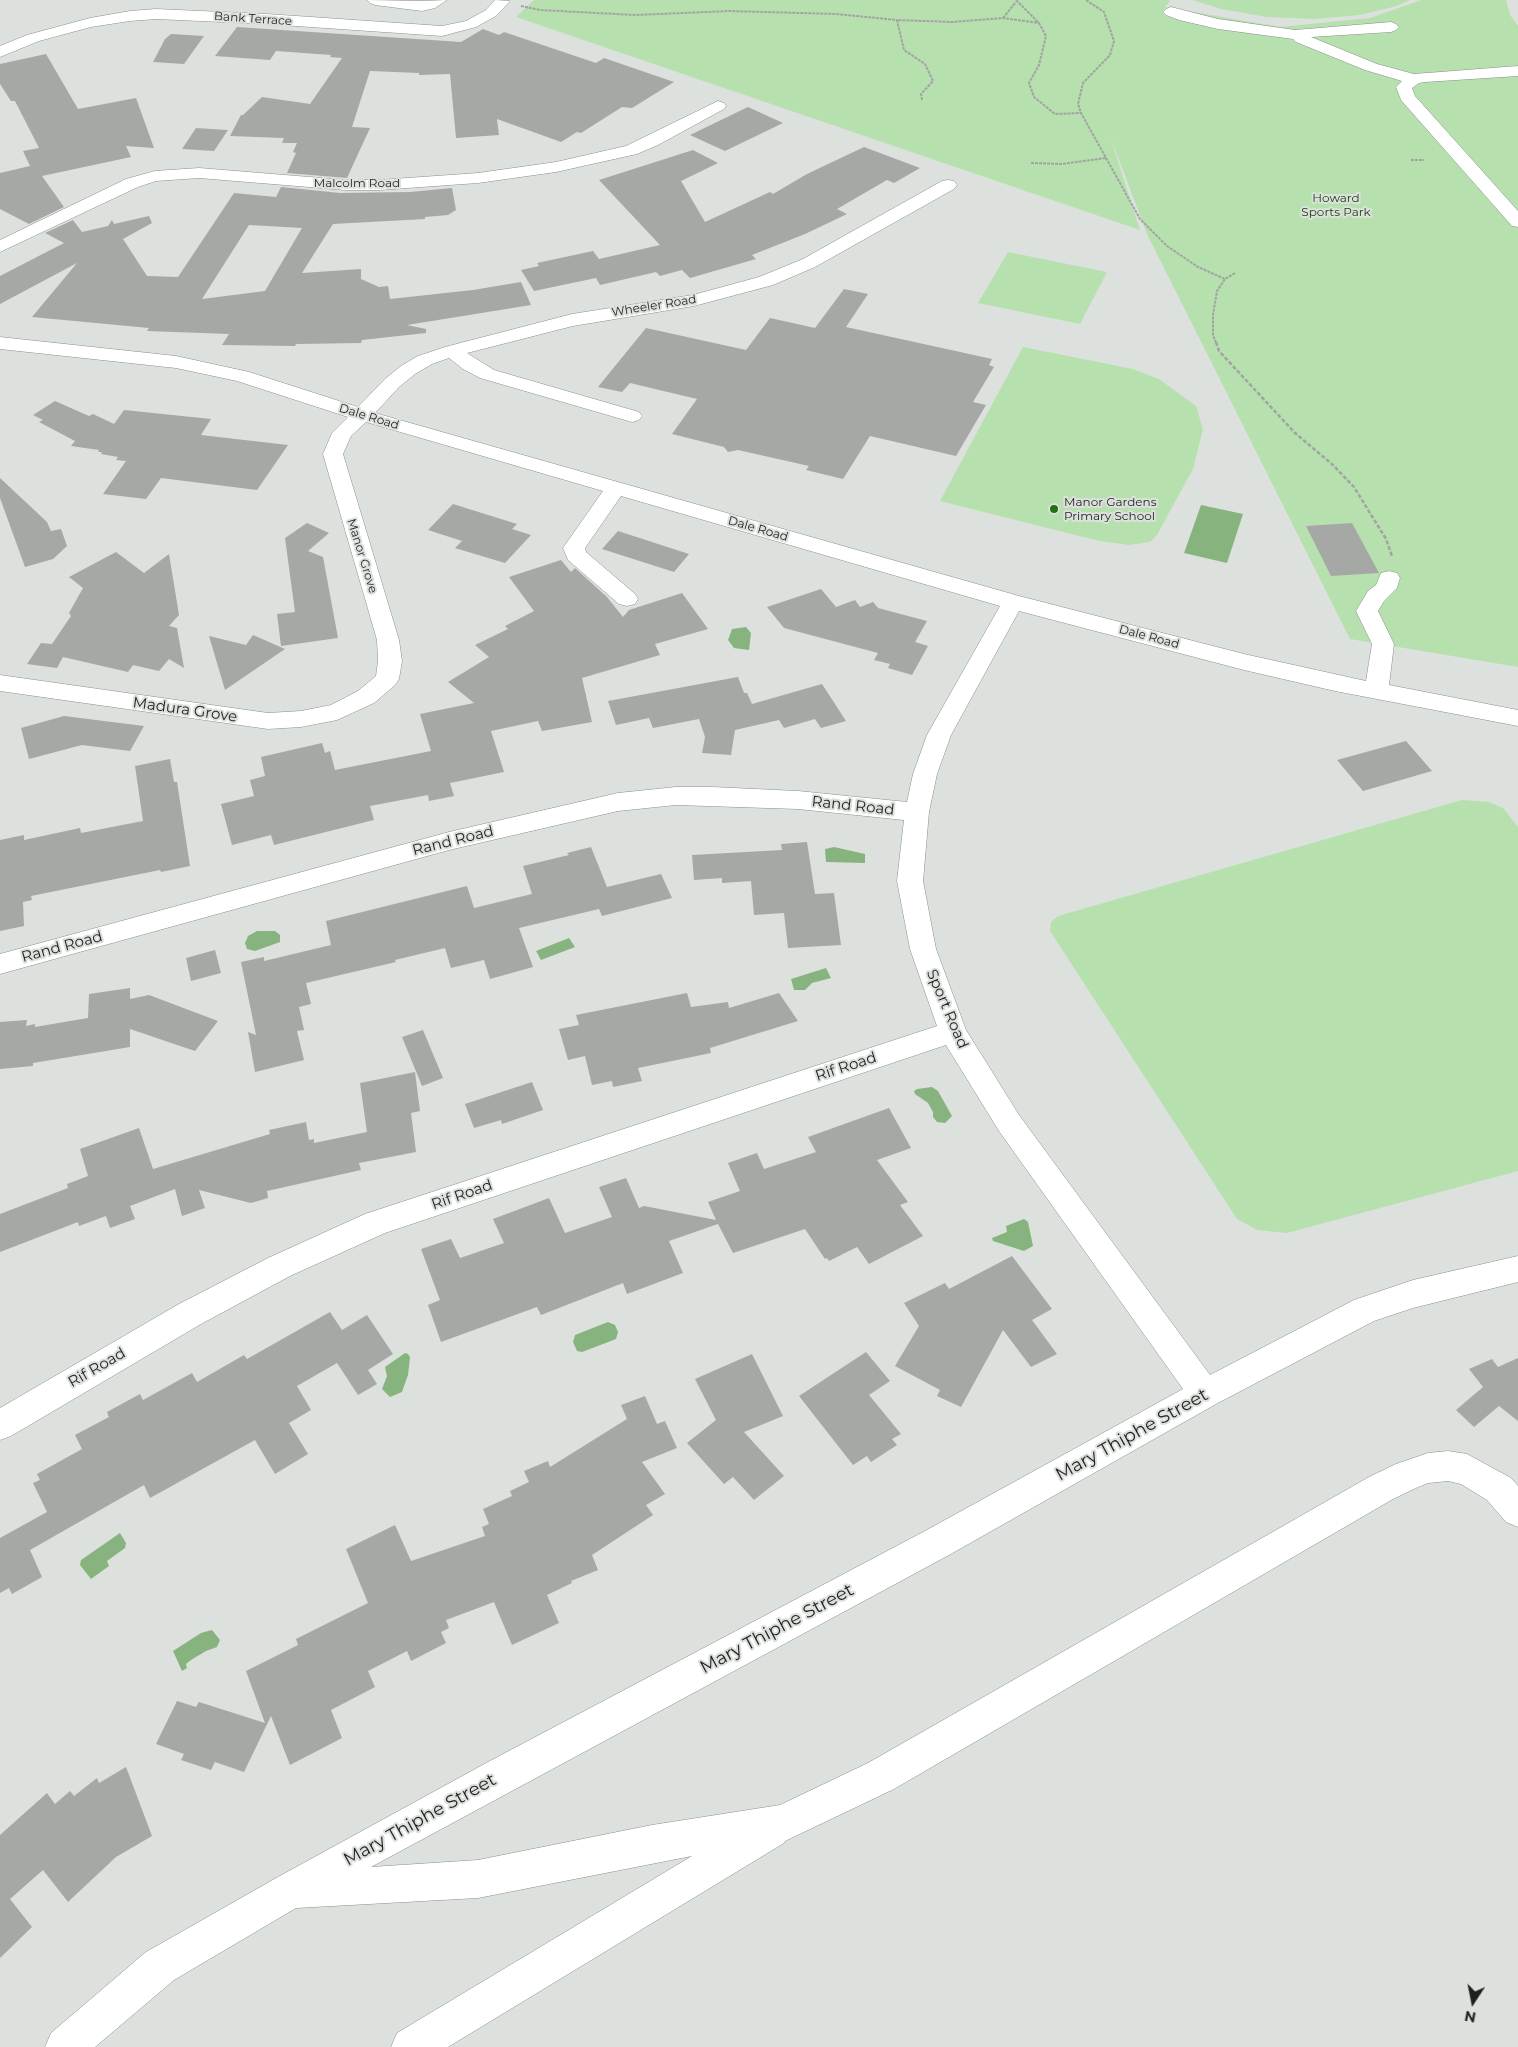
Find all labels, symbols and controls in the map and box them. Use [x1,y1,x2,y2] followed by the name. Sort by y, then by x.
[214,9,292,29] street label: Bank Terrace
[314,176,400,190] street label: Malcolm Road
[1301,191,1371,219] park label: Howard Sports Park
[611,292,697,320] street label: Wheeler Road
[337,401,401,433] street label: Dale Road
[1064,495,1156,523] place label: Manor Gardens Primary School
[1048,503,1060,515] marker: Manor Gardens Primary School
[726,514,790,544] street label: Dale Road
[344,517,380,595] street label: Manor Grove
[1117,622,1181,652] street label: Dale Road
[132,694,238,726] street label: Madura Grove
[811,793,895,819] street label: Rand Road
[411,822,495,860] street label: Rand Road
[20,928,104,966] street label: Rand Road
[922,967,972,1051] street label: Sport Road
[813,1049,879,1085] street label: Rif Road
[429,1176,495,1214] street label: Rif Road
[65,1344,129,1392] street label: Rif Road
[1052,1384,1212,1486] street label: Mary Thiphe Street
[696,1579,858,1679] street label: Mary Thiphe Street
[340,1769,500,1871] street label: Mary Thiphe Street
[1448,1977,1498,2027] north arrow
[1463,2007,1477,2027] text: N

